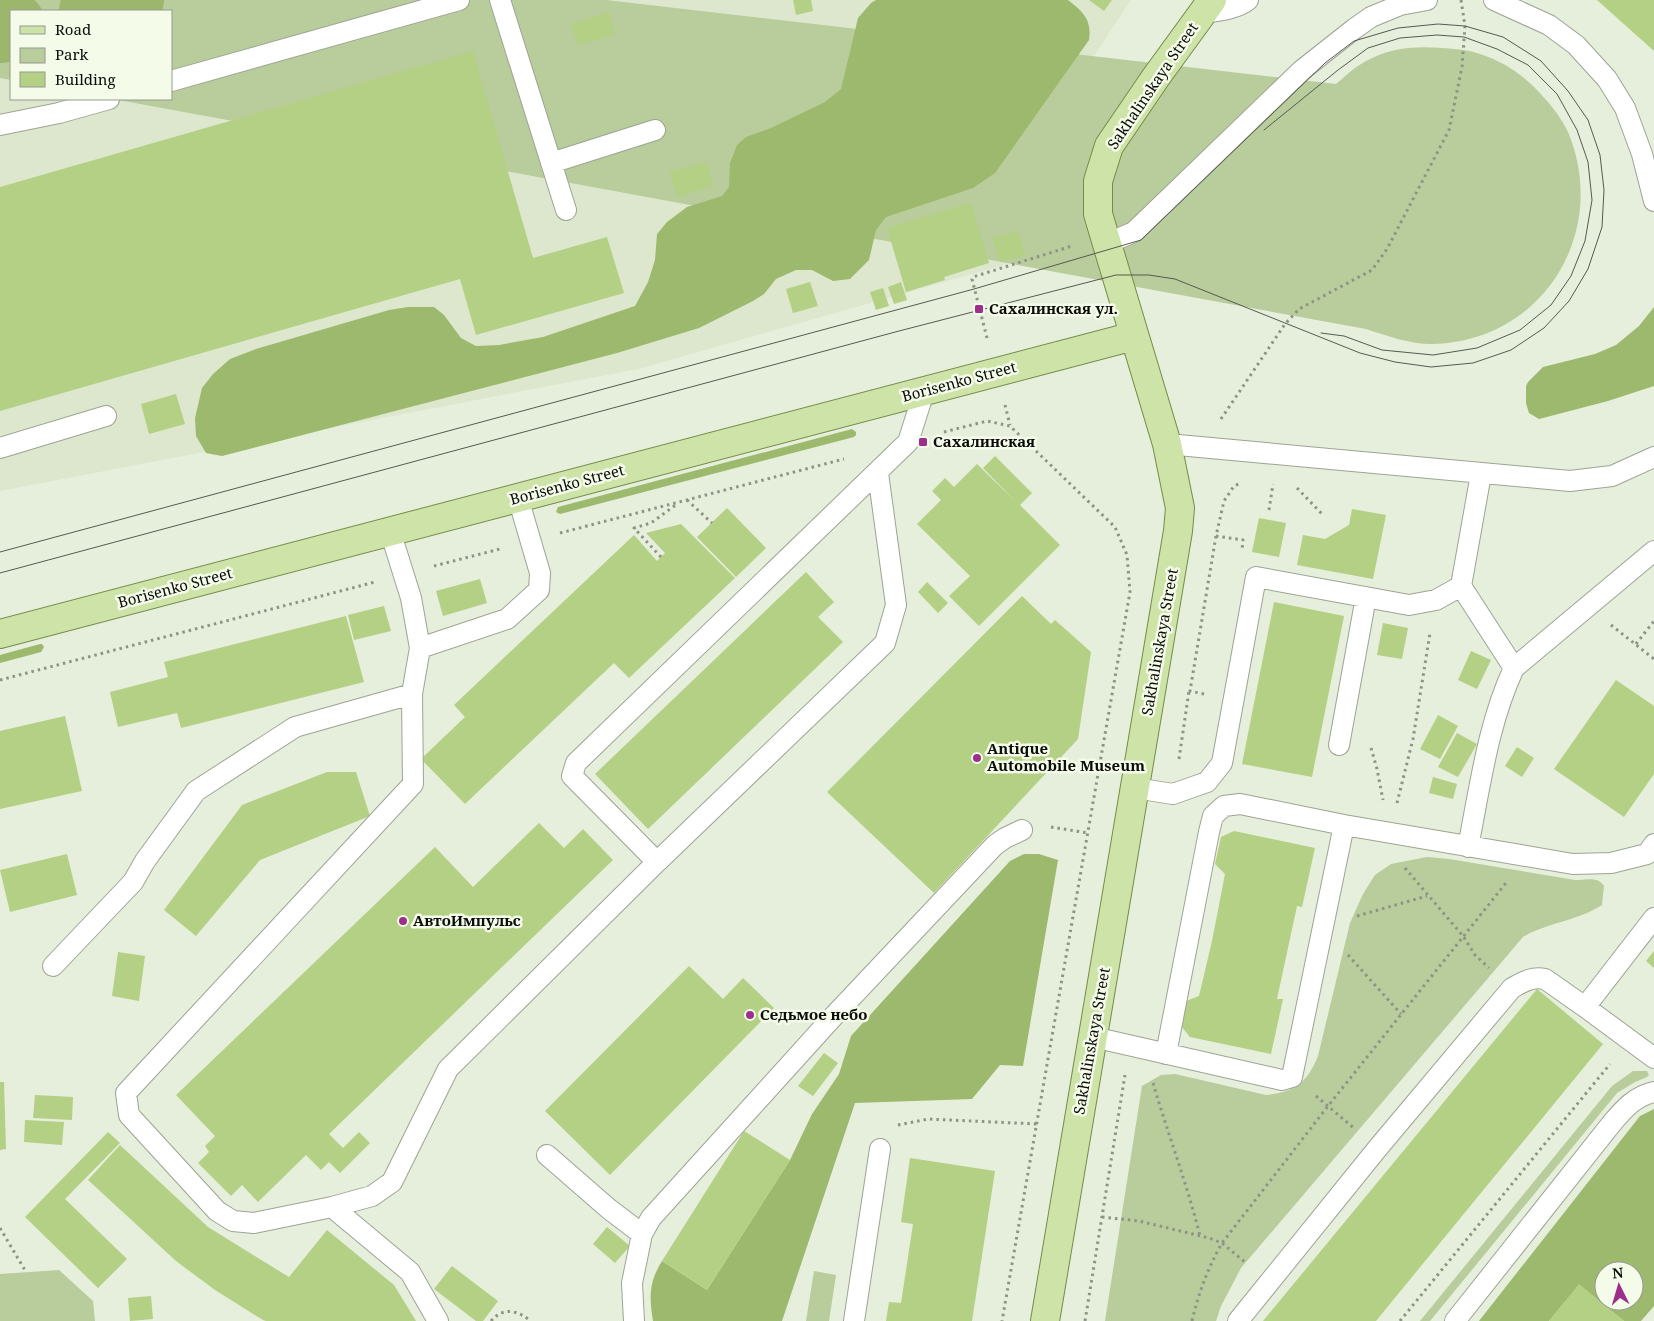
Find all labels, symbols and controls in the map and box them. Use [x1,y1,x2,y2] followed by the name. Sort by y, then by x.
[10,10,172,100] legend
[1102,18,1202,153] street label: Sakhalinskaya Street
[55,19,91,39] text: Road
[55,44,89,64] text: Park
[55,69,116,89] text: Building
[989,298,1118,318] place label: Сахалинская ул.
[973,303,985,315] marker: Сахалинская ул.
[899,356,1018,406] street label: Borisenko Street
[933,431,1035,451] place label: Сахалинская
[917,436,929,448] marker: Сахалинская
[507,459,626,509] street label: Borisenko Street
[115,562,234,612] street label: Borisenko Street
[1136,567,1182,717] street label: Sakhalinskaya Street
[987,738,1145,775] place label: Antique Automobile Museum
[971,752,983,764] marker: Antique Automobile Museum
[413,910,521,930] place label: АвтоИмпульс
[397,915,409,927] marker: АвтоИмпульс
[1068,966,1114,1116] street label: Sakhalinskaya Street
[760,1004,867,1024] place label: Седьмое небо
[744,1009,756,1021] marker: Седьмое небо
[1594,1261,1644,1311] north arrow
[1611,1263,1624,1282] text: N

